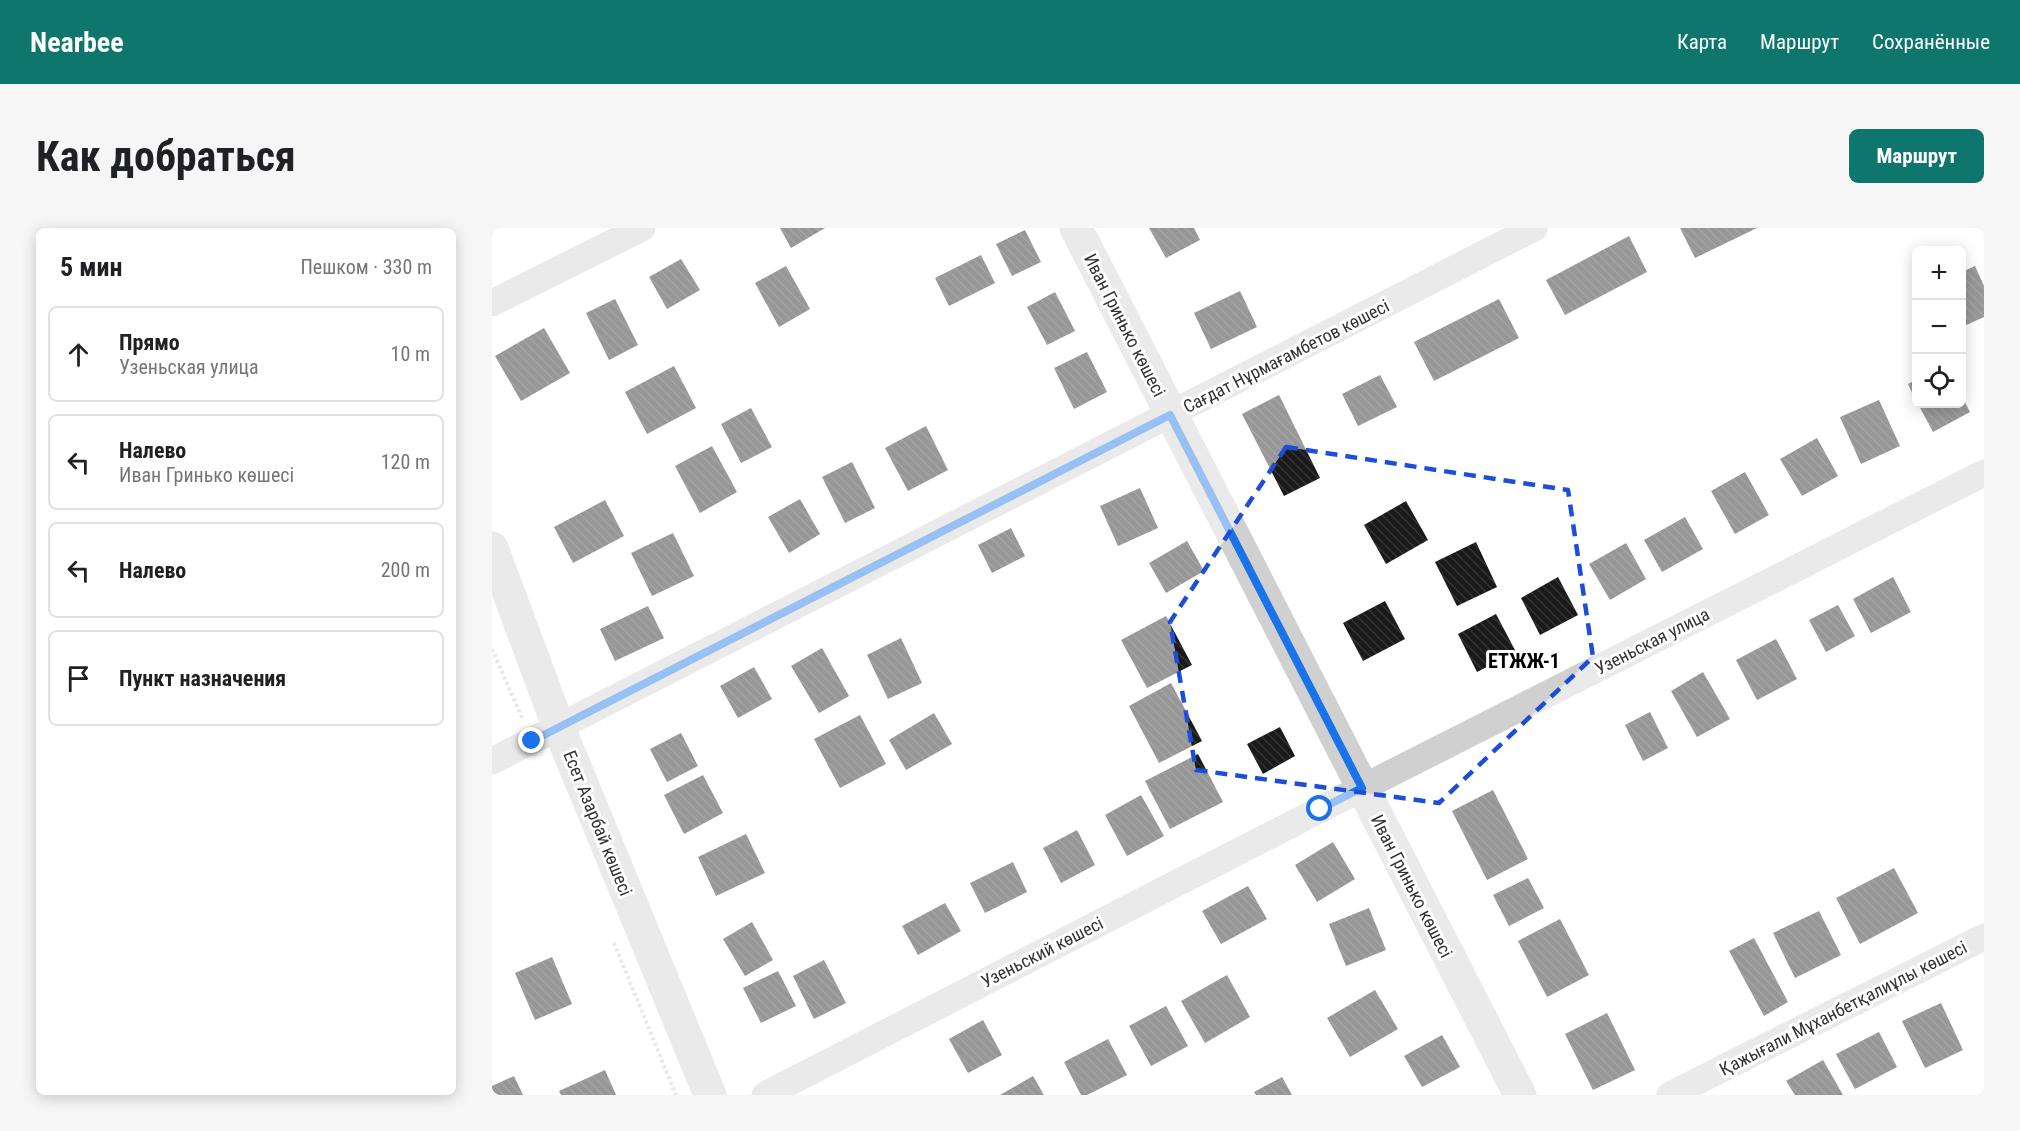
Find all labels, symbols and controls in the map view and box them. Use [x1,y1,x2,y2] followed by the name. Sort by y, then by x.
[30,26,124,59] text: Nearbee
[1677,30,1727,54] text: Карта
[1760,30,1839,54] text: Маршрут
[1872,30,1990,54] text: Сохранённые
[1849,129,1984,183] button: Маршрут
[36,132,296,181] text: Как добраться
[1912,246,1966,408] map controls
[1912,246,1966,300] button: +
[1080,250,1170,400] street label: Иван Гринько көшесі
[60,252,122,282] text: 5 мин
[300,255,432,279] text: Пешком · 330 m
[1180,295,1392,417] street label: Сағдат Нұрмағамбетов көшесі
[1912,300,1966,354] button: −
[119,330,180,355] text: Прямо
[62,338,95,371] icon: ahead
[391,342,430,366] text: 10 m
[1912,354,1966,408] button: locate
[119,355,259,379] text: Узеньская улица
[119,438,186,463] text: Налево
[62,446,95,479] icon: left
[381,450,430,474] text: 120 m
[119,463,294,487] text: Иван Гринько көшесі
[62,554,95,587] icon: left
[119,558,186,583] text: Налево
[381,558,430,582] text: 200 m
[1591,603,1713,679] street label: Узеньская улица
[1488,649,1560,673] district label: ЕТЖЖ-1
[62,662,95,695] icon: arrive
[119,666,286,691] text: Пункт назначения
[518,727,544,753] route end
[559,747,637,899] street label: Есет Азарбай көшесі
[1306,795,1332,821] route start
[1367,811,1457,961] street label: Иван Гринько көшесі
[977,912,1107,992] street label: Узеньский көшесі
[1716,936,1970,1080] street label: Қажығали Мұханбетқалиұлы көшесі

